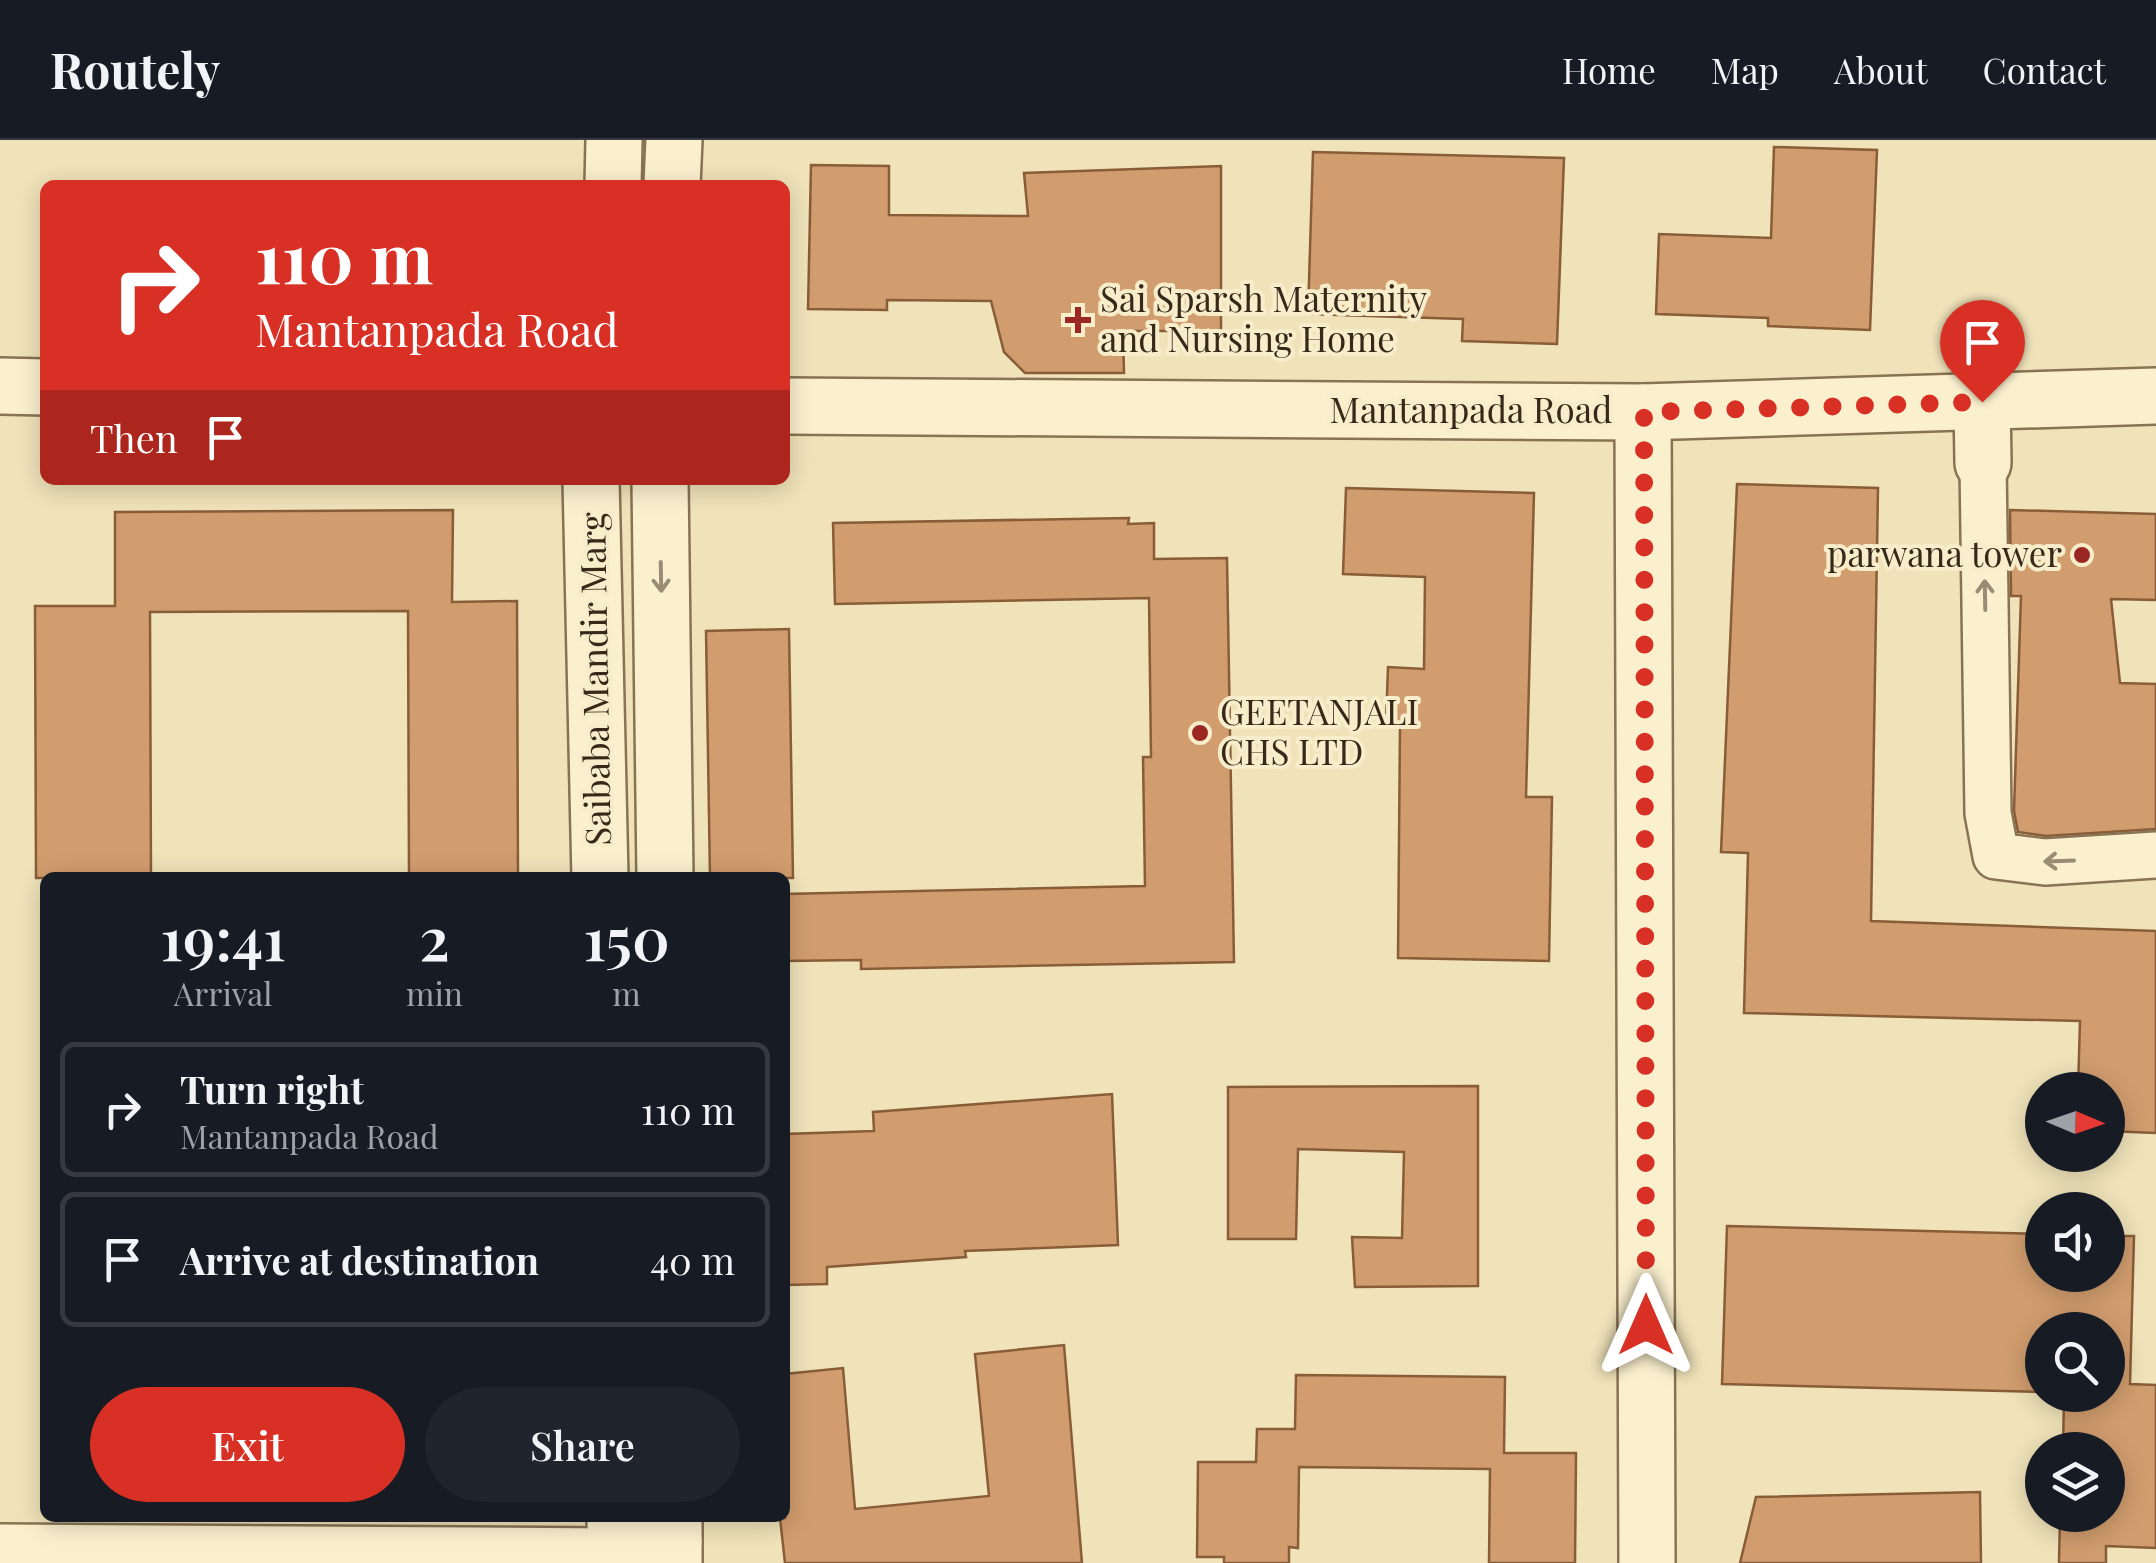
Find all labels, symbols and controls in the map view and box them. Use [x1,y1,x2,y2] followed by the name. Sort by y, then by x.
[50,37,220,101] text: Routely
[1562,46,1656,93] text: Home
[1711,46,1779,93] text: Map
[1834,46,1928,93] text: About
[1983,46,2106,93] text: Contact
[255,208,433,302] text: 110 m
[90,220,220,350] icon: right
[1100,274,1427,361] place label: Sai Sparsh Maternity and Nursing Home
[255,298,619,358] text: Mantanpada Road
[1940,300,2025,403] pin
[1065,307,1091,333] marker: Sai Sparsh Maternity and Nursing Home
[1955,315,2010,370] icon: arrive
[1330,385,1612,432] street label: Mantanpada Road
[198,410,253,465] icon: arrive
[90,412,178,463] text: Then
[567,511,620,846] street label: Saibaba Mandir Marg
[1827,529,2062,576] place label: parwana tower
[2071,544,2093,566] marker: parwana tower
[652,560,670,593] one-way arrow
[1975,579,1994,611] one-way arrow
[1220,687,1418,774] place label: GEETANJALI CHS LTD
[1189,722,1211,744] marker: GEETANJALI CHS LTD
[2043,852,2075,871] one-way arrow
[160,896,286,976] text: 19:41
[419,896,450,976] text: 2
[583,896,670,976] text: 150
[174,971,272,1014] text: Arrival
[406,971,463,1014] text: min
[612,971,641,1014] text: m
[180,1063,364,1114] text: Turn right
[2025,1072,2125,1172] north arrow
[2025,1072,2125,1532] map controls
[95,1082,150,1137] icon: right
[641,1084,735,1135] text: 110 m
[180,1114,439,1157] text: Mantanpada Road
[2025,1192,2125,1292] button: sound
[95,1232,150,1287] icon: arrive
[180,1234,539,1285] text: Arrive at destination
[650,1234,735,1285] text: 40 m
[1594,1273,1698,1377] position arrow
[2025,1312,2125,1412] button: search
[90,1387,405,1502] button: Exit
[425,1387,740,1502] button: Share
[2025,1432,2125,1532] button: layers

